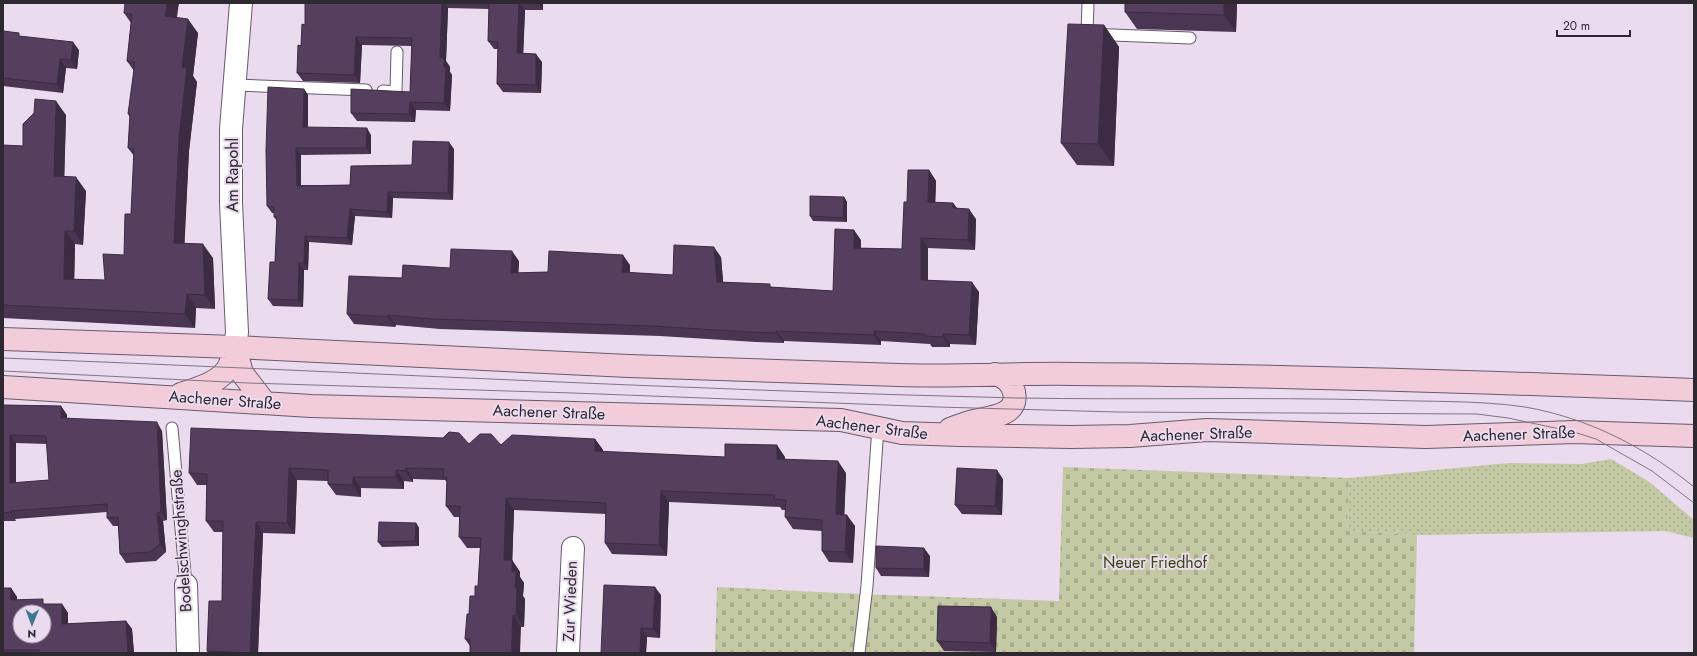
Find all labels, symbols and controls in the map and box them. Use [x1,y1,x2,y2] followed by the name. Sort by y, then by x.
[1557,12,1630,38] scale bar
[1563,17,1590,35] text: 20 m
[221,138,244,212] street label: Am Rapohl
[168,385,282,415] street label: Aachener Straße
[492,399,606,425] street label: Aachener Straße
[815,409,929,445] street label: Aachener Straße
[1139,421,1253,447] street label: Aachener Straße
[1462,421,1576,447] street label: Aachener Straße
[165,469,197,613] street label: Bodelschwinghstraße
[1103,551,1207,574] park label: Neuer Friedhof
[557,560,583,642] street label: Zur Wieden
[12,604,52,644] north arrow
[27,626,36,642] text: N

